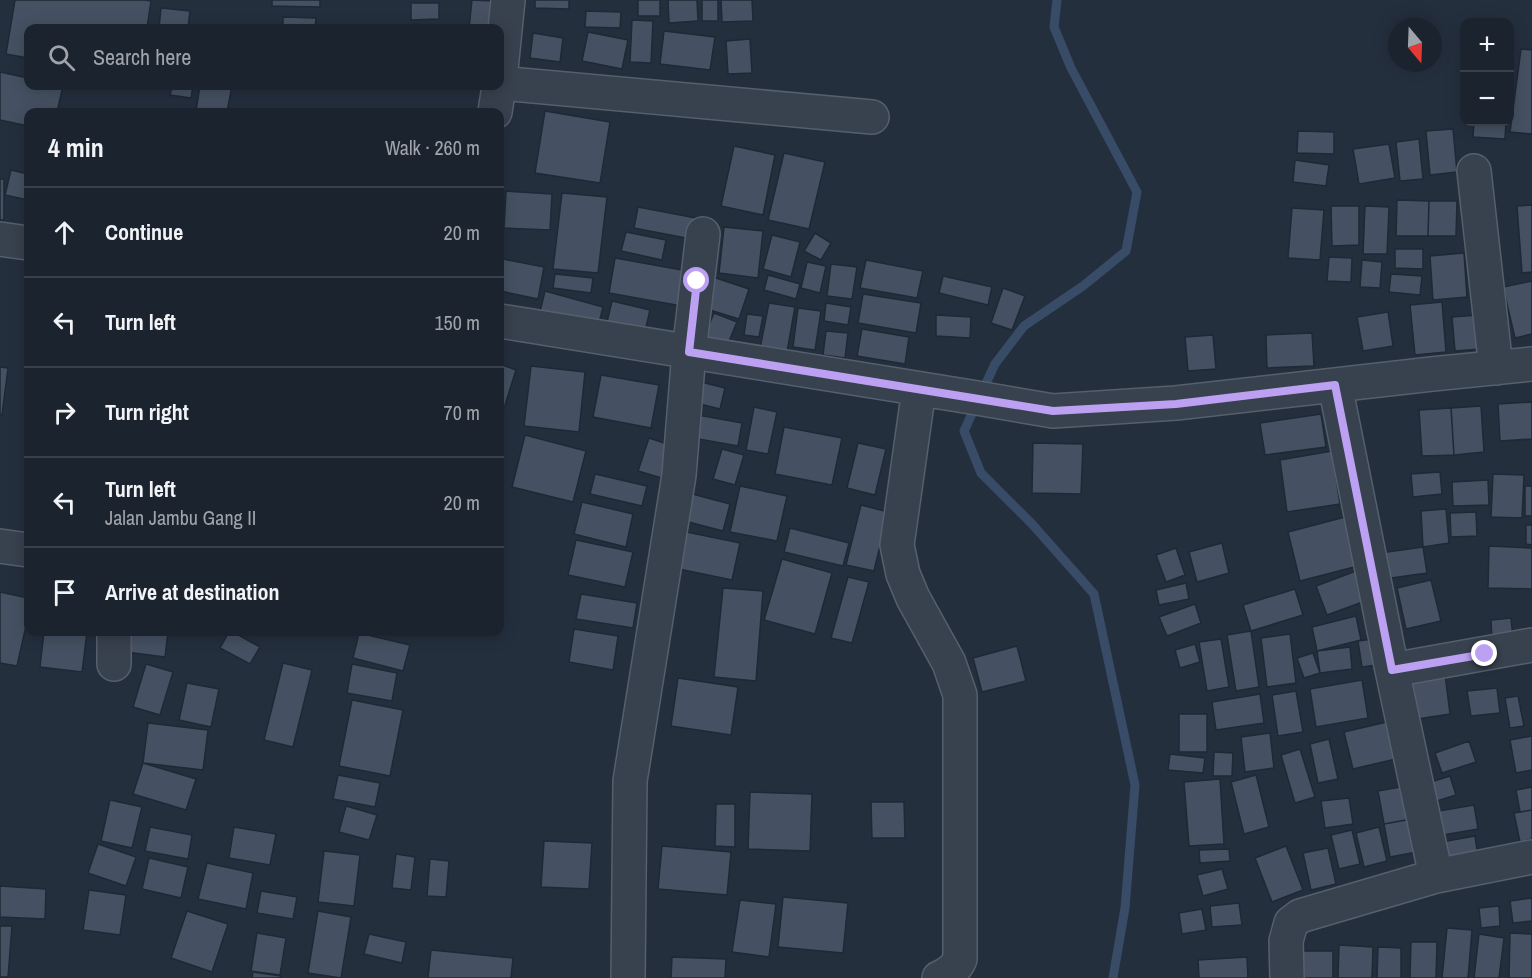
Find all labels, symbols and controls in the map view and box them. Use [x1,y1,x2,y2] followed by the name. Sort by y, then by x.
[1388,18,1442,72] north arrow
[1460,18,1514,126] map controls
[1460,18,1514,72] button: +
[24,24,504,90] search box
[45,41,78,74] icon: search
[93,42,191,72] text: Search here
[1460,72,1514,126] button: −
[48,130,104,165] text: 4 min
[385,134,480,161] text: Walk · 260 m
[48,216,81,249] icon: ahead
[105,217,183,247] text: Continue
[444,219,480,246] text: 20 m
[683,267,709,293] route start
[48,306,81,339] icon: left
[105,307,176,337] text: Turn left
[434,309,480,336] text: 150 m
[48,396,81,429] icon: right
[105,397,189,427] text: Turn right
[444,399,480,426] text: 70 m
[105,474,176,504] text: Turn left
[48,486,81,519] icon: left
[444,489,480,516] text: 20 m
[105,504,256,531] text: Jalan Jambu Gang II
[48,576,81,609] icon: arrive
[105,577,279,607] text: Arrive at destination
[1471,640,1497,666] route end

